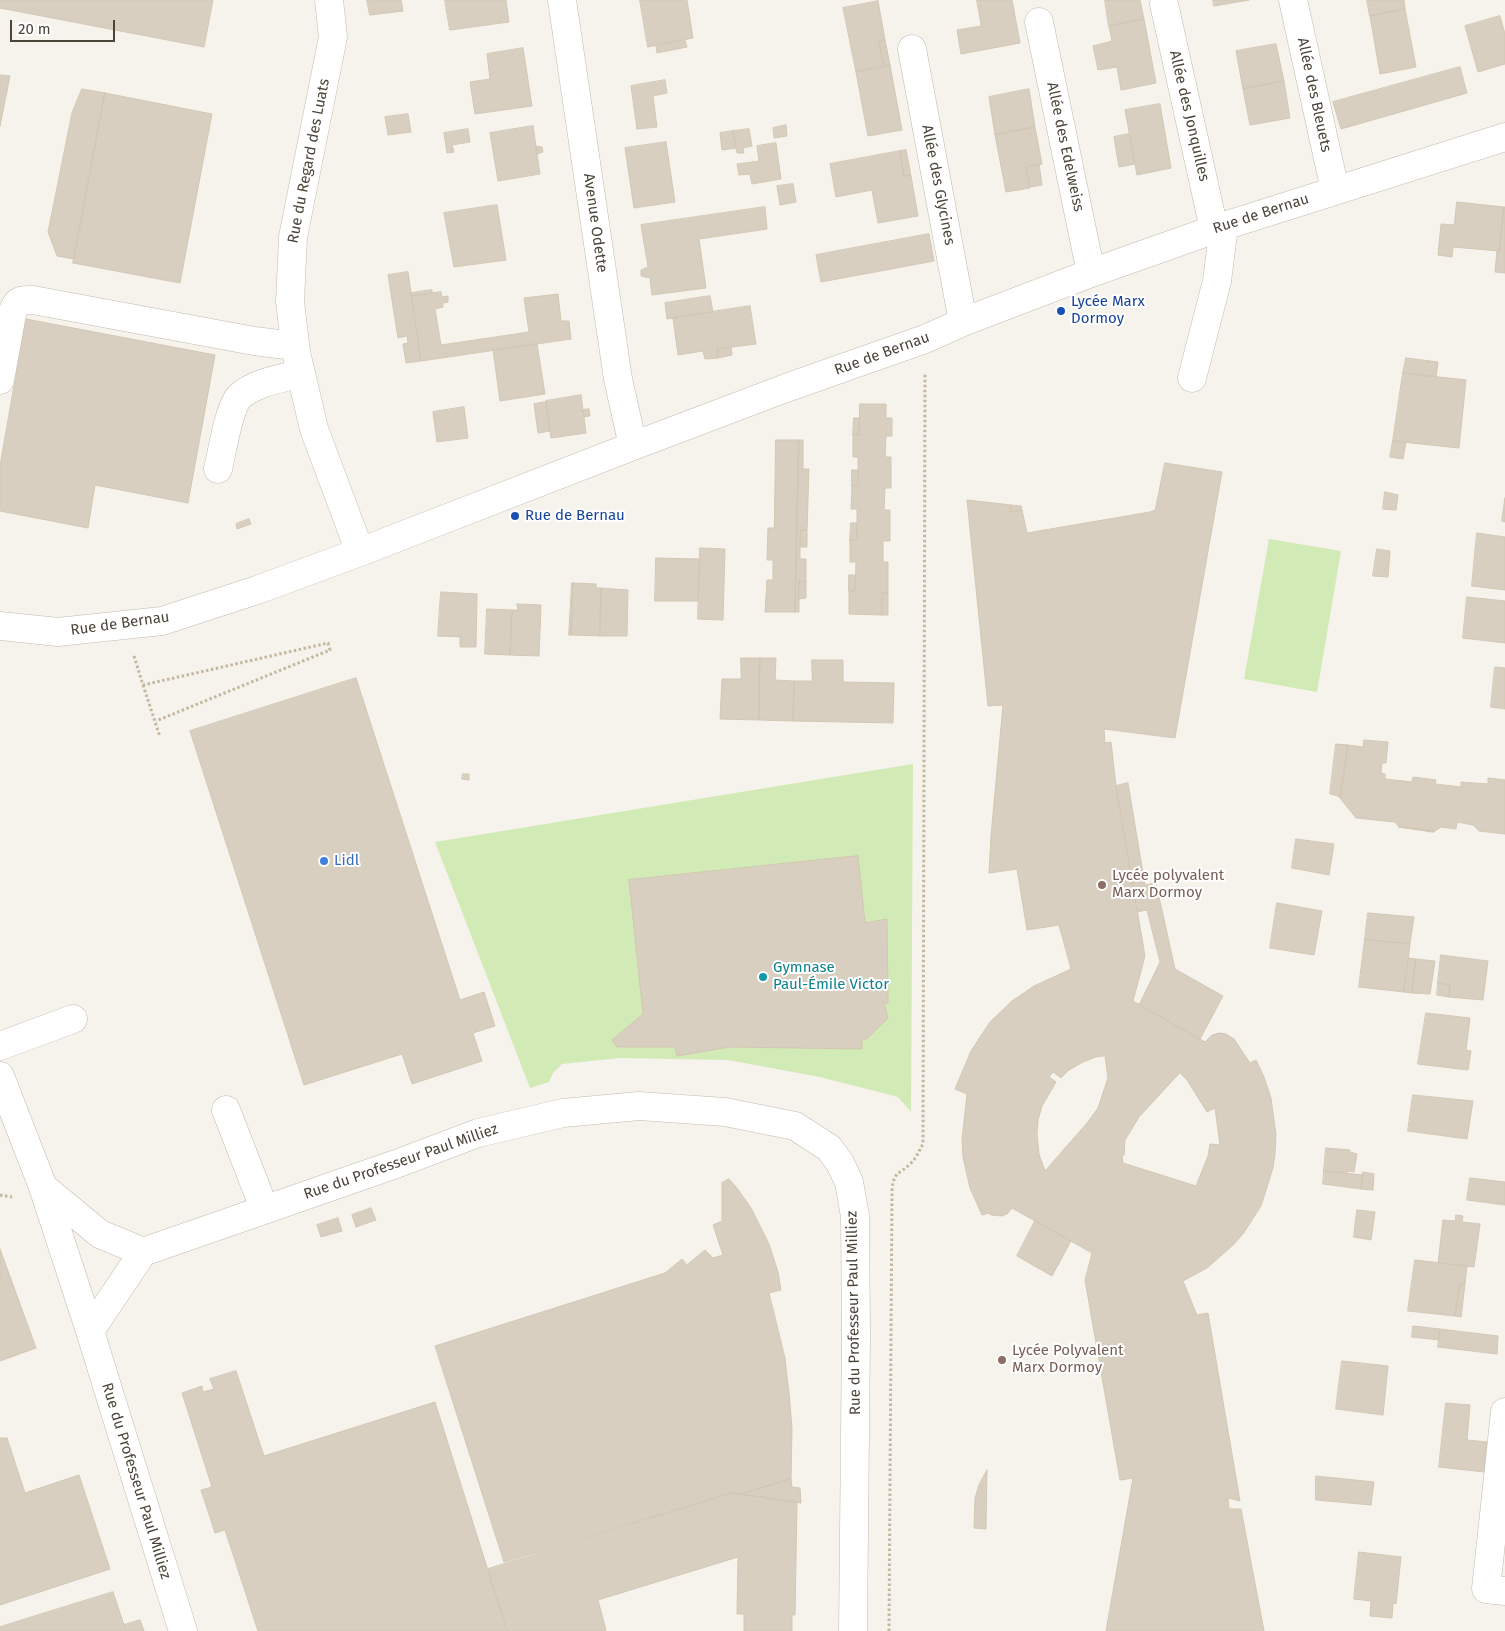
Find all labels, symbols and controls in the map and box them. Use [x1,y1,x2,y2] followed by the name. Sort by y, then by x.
[12,10,118,42] scale bar
[18,20,51,38] text: 20 m
[1293,36,1335,154] street label: Allée des Bleuets
[1165,49,1213,183] street label: Allée des Jonquilles
[284,77,334,245] street label: Rue du Regard des Luats
[1042,81,1088,213] street label: Allée des Edelweiss
[918,123,958,247] street label: Allée des Glycines
[579,172,611,274] street label: Avenue Odette
[1211,190,1311,238] street label: Rue de Bernau
[1071,293,1145,328] place label: Lycée Marx Dormoy
[1055,305,1067,317] marker: Lycée Marx Dormoy
[832,328,932,380] street label: Rue de Bernau
[525,507,625,525] place label: Rue de Bernau
[509,510,521,522] marker: Rue de Bernau
[69,608,171,640] street label: Rue de Bernau
[334,852,359,870] place label: Lidl
[318,855,330,867] marker: Lidl
[1112,867,1224,902] place label: Lycée polyvalent Marx Dormoy
[1096,879,1108,891] marker: Lycée polyvalent Marx Dormoy
[773,959,889,994] place label: Gymnase Paul-Émile Victor
[757,971,769,983] marker: Gymnase Paul-Émile Victor
[301,1120,501,1204] street label: Rue du Professeur Paul Milliez
[843,1211,865,1415] street label: Rue du Professeur Paul Milliez
[1012,1342,1123,1377] place label: Lycée Polyvalent Marx Dormoy
[996,1354,1008,1366] marker: Lycée Polyvalent Marx Dormoy
[98,1381,174,1581] street label: Rue du Professeur Paul Milliez

